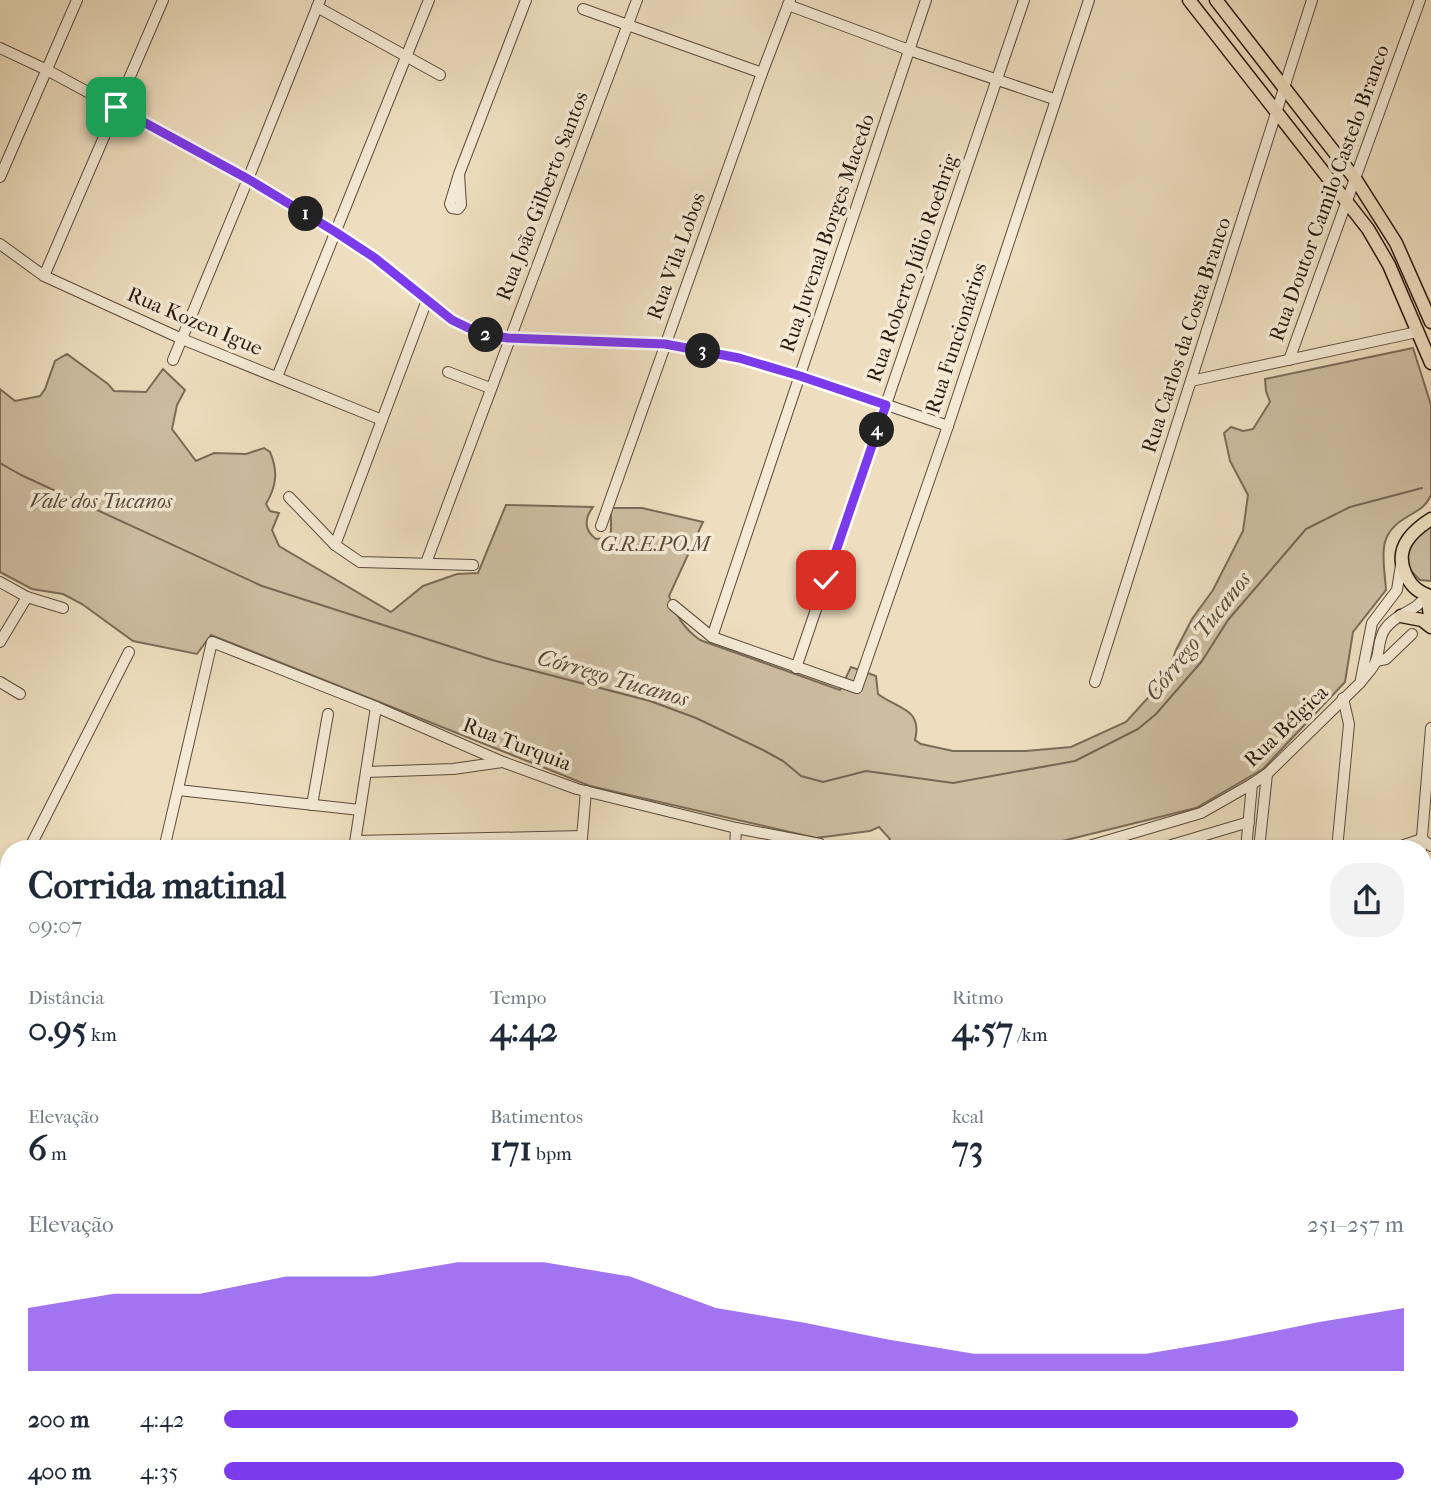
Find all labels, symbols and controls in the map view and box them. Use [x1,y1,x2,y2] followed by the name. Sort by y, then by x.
[1264,42,1394,344] street label: Rua Doutor Camilo Castelo Branco
[86,77,146,137] pin
[97,88,135,126] icon: arrive
[491,88,593,304] street label: Rua João Gilberto Santos
[775,111,879,355] street label: Rua Juvenal Borges Macedo
[862,150,963,385] street label: Rua Roberto Júlio Roehrig
[642,189,710,323] street label: Rua Vila Lobos
[288,196,324,232] pin: 1
[302,202,309,224] text: 1
[1137,214,1235,456] street label: Rua Carlos da Costa Branco
[920,259,992,417] street label: Rua Funcionários
[124,282,266,360] street label: Rua Kozen Igue
[468,318,504,352] pin: 2
[481,323,490,345] text: 2
[686,334,720,368] pin: 3
[699,339,706,361] text: 3
[860,412,894,448] pin: 4
[871,418,882,440] text: 4
[30,489,173,513] park label: Vale dos Tucanos
[600,532,712,556] park label: G.R.E.PO.M
[796,550,856,610] pin
[807,561,845,599] icon: check
[1139,566,1257,706] water label: Córrego Tucanos
[534,644,692,713] water label: Córrego Tucanos
[1239,680,1333,772] street label: Rua Bélgica
[459,712,575,776] street label: Rua Turquia
[28,863,286,908] text: Corrida matinal
[1330,863,1404,937] button: share
[28,912,82,939] text: 09:07
[28,987,104,1009] text: Distância
[490,987,546,1009] text: Tempo
[952,987,1003,1009] text: Ritmo
[28,1009,87,1050] text: 0.95
[490,1009,558,1050] text: 4:42
[952,1009,1013,1050] text: 4:57
[87,1024,117,1046] text: km
[1013,1024,1047,1046] text: /km
[28,1106,99,1128] text: Elevação
[490,1106,583,1128] text: Batimentos
[952,1106,984,1128] text: kcal
[28,1128,47,1169] text: 6
[490,1128,532,1169] text: 171
[952,1128,983,1169] text: 73
[47,1143,67,1165] text: m
[532,1143,572,1165] text: bpm
[28,1211,114,1238] text: Elevação
[1307,1211,1404,1238] text: 251–257 m
[28,1406,89,1433] text: 200 m
[140,1406,185,1433] text: 4:42
[28,1458,91,1485] text: 400 m
[140,1458,179,1485] text: 4:35

